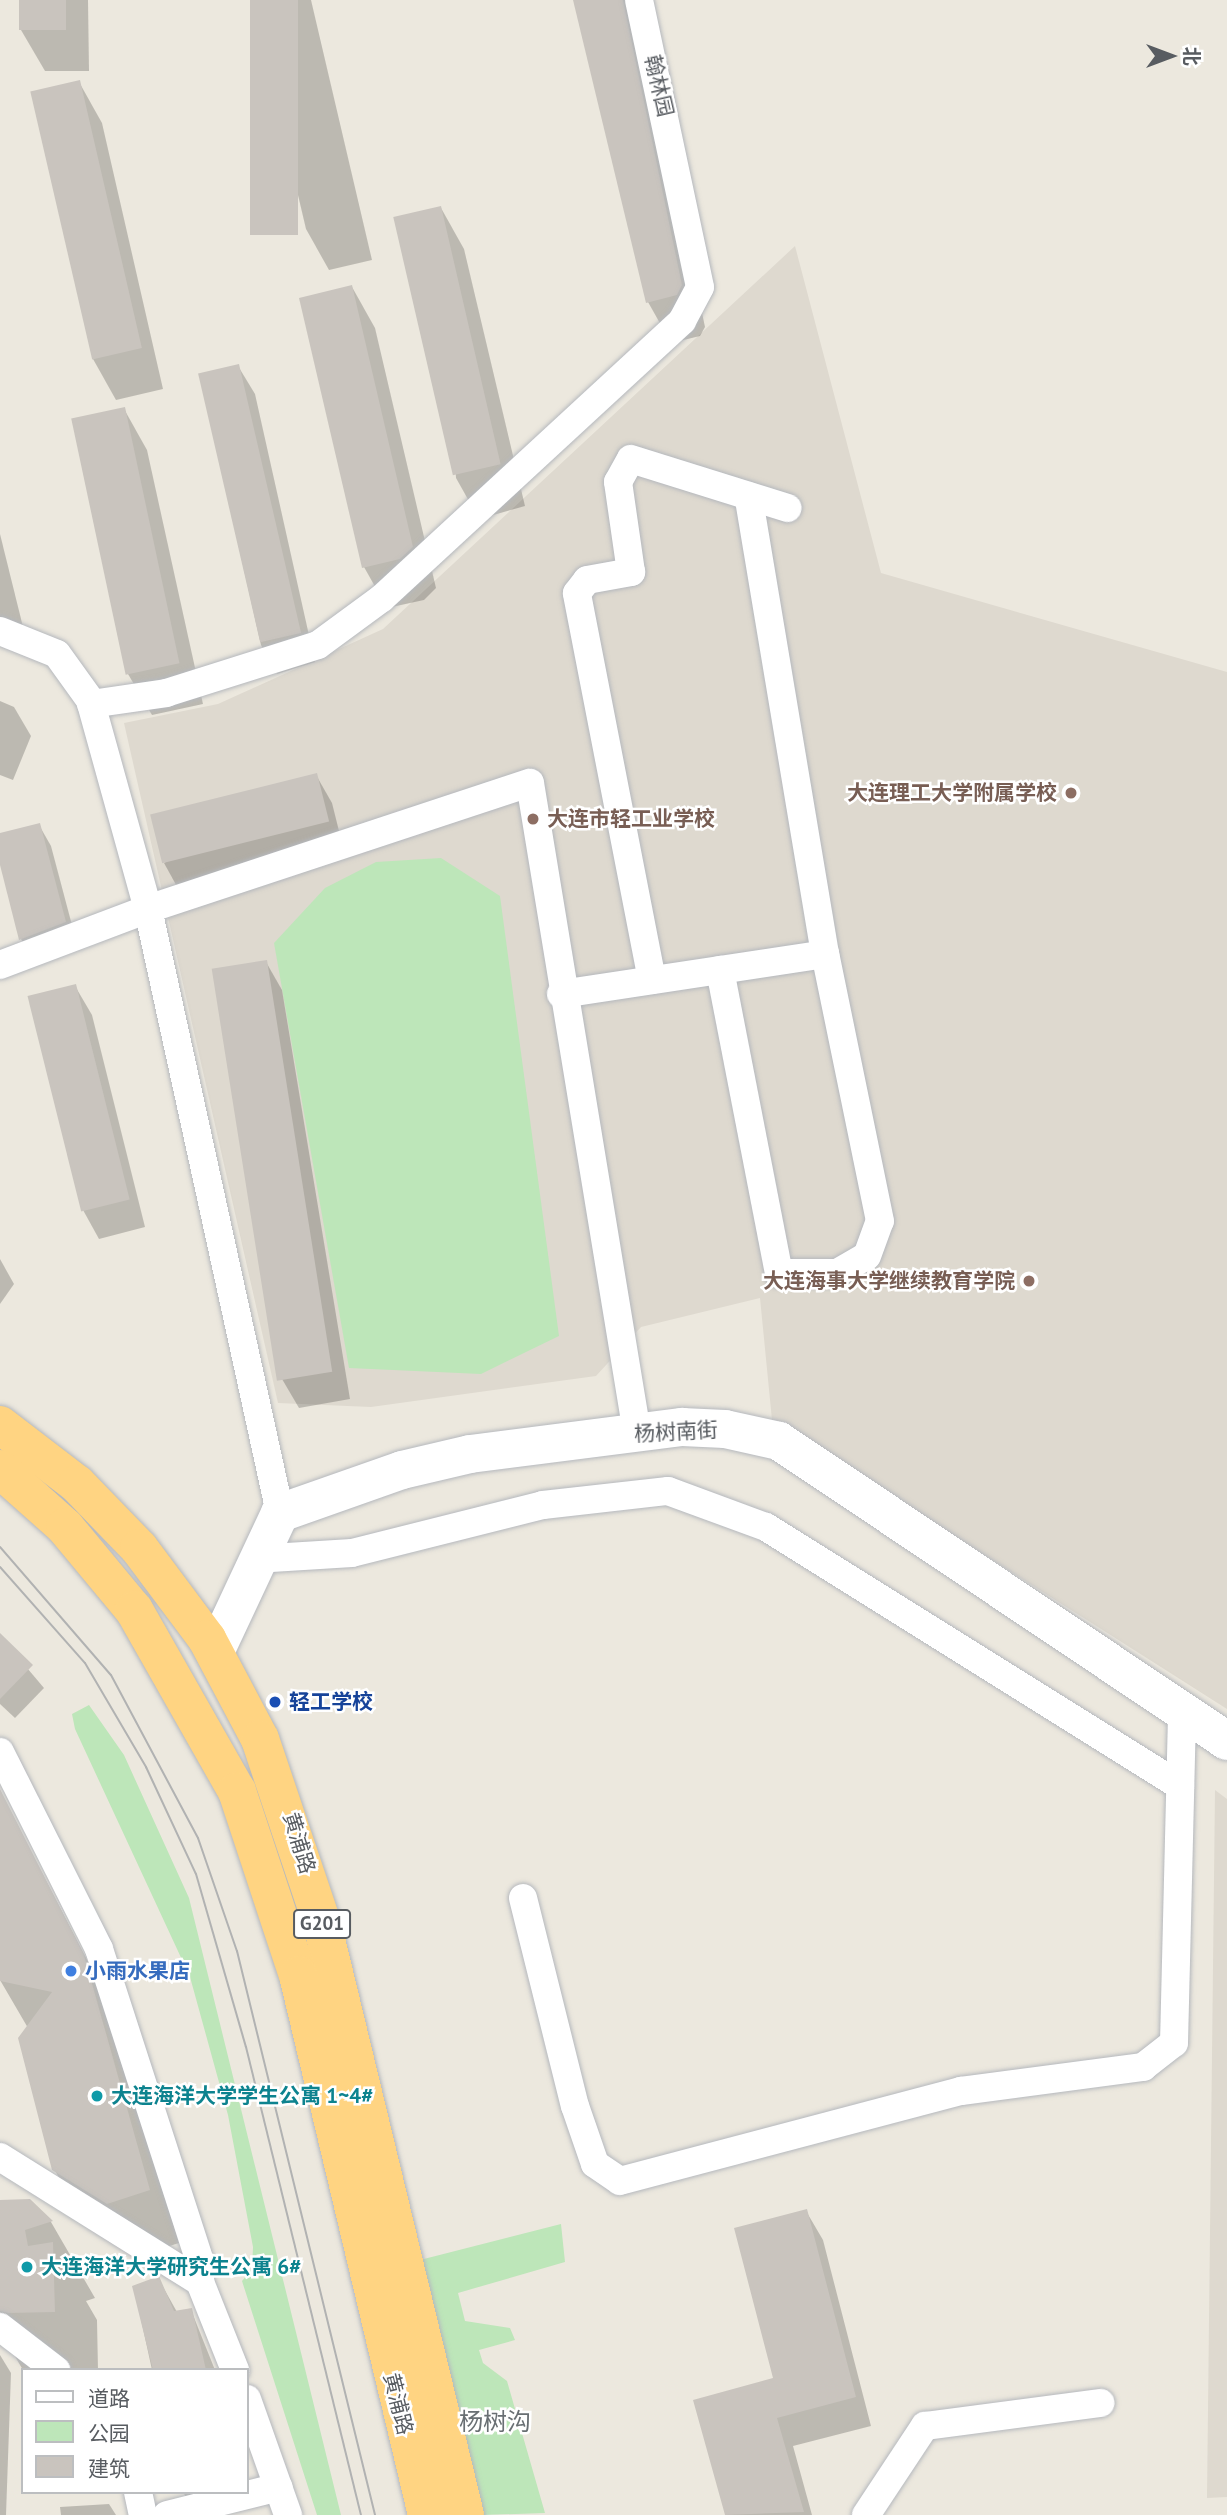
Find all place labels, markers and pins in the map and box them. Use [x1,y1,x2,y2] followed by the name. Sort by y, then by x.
[847,780,1057,806] place label: 大连理工大学附属学校
[1063,785,1079,801] marker: 大连理工大学附属学校
[547,806,715,832] place label: 大连市轻工业学校
[525,811,541,827] marker: 大连市轻工业学校
[763,1268,1015,1294] place label: 大连海事大学继续教育学院
[1021,1273,1037,1289] marker: 大连海事大学继续教育学院
[289,1689,373,1715] place label: 轻工学校
[267,1694,283,1710] marker: 轻工学校
[85,1958,190,1984] place label: 小雨水果店
[63,1963,79,1979] marker: 小雨水果店
[111,2083,373,2109] place label: 大连海洋大学学生公寓 1~4#
[89,2088,105,2104] marker: 大连海洋大学学生公寓 1~4#
[41,2254,301,2280] place label: 大连海洋大学研究生公寓 6#
[19,2259,35,2275] marker: 大连海洋大学研究生公寓 6#

